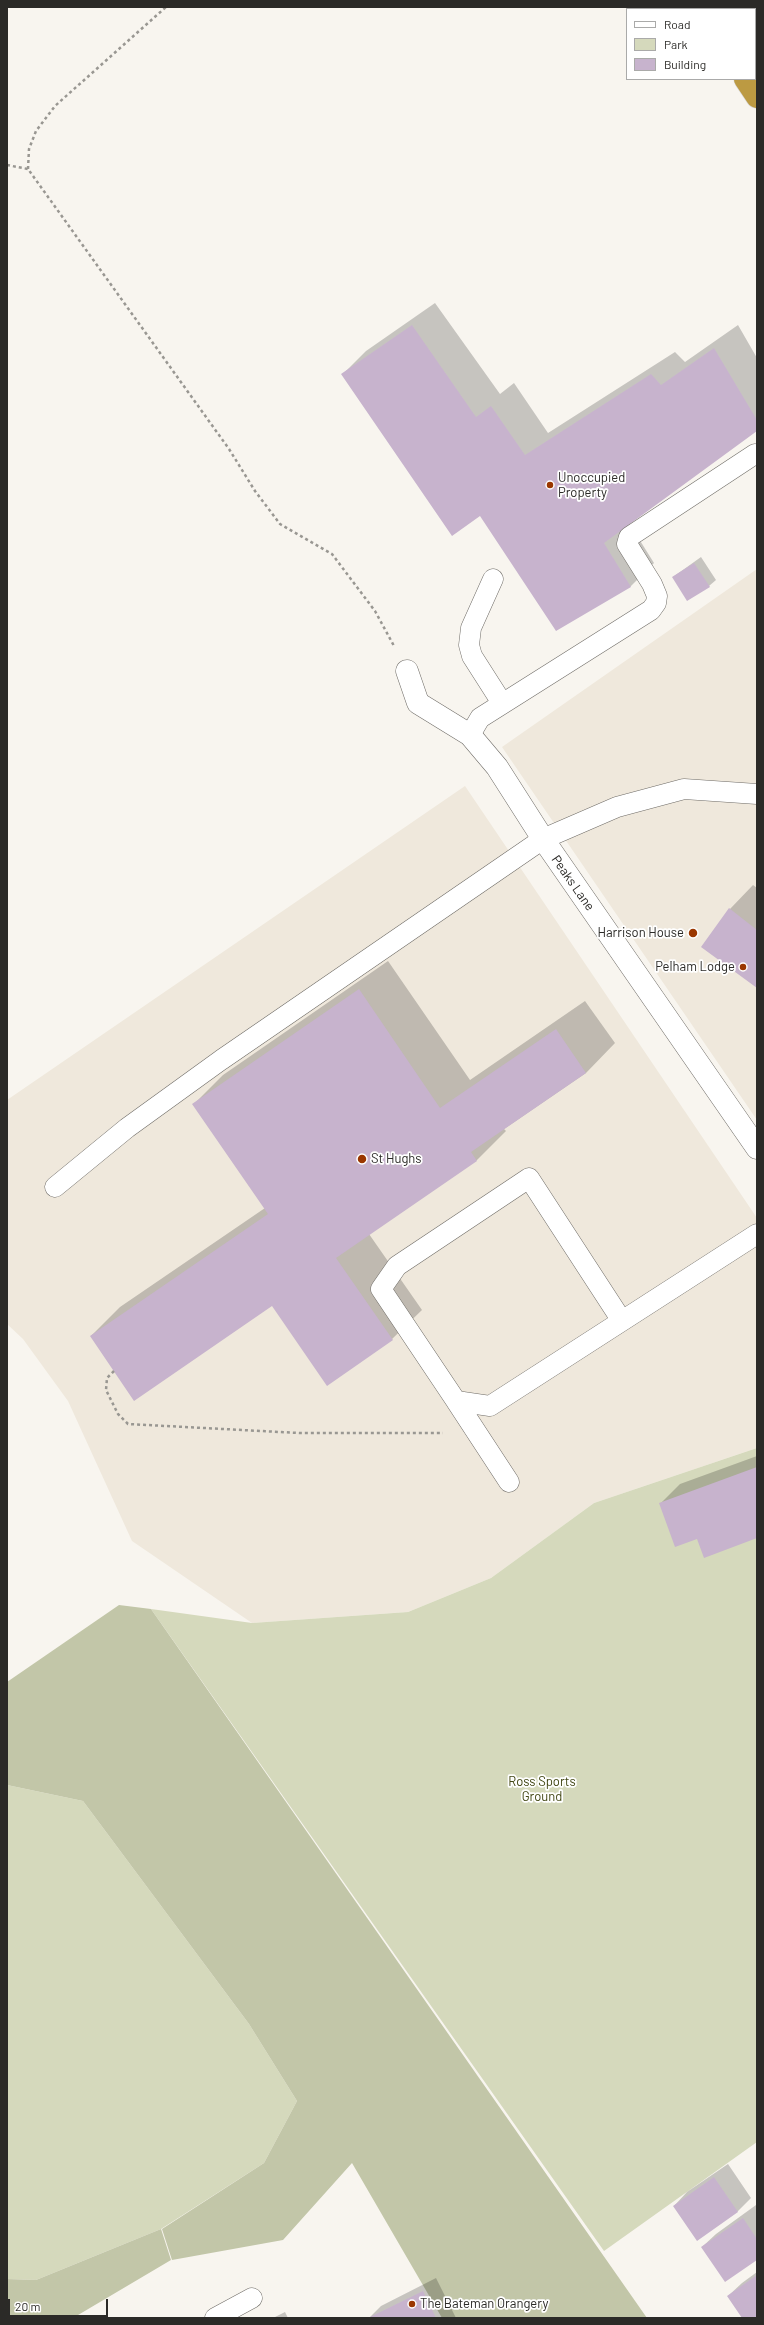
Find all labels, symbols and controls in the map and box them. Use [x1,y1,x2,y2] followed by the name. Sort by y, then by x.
[626,8,756,80] legend
[664,17,691,31] text: Road
[664,37,688,51] text: Park
[664,57,706,71] text: Building
[558,470,625,501] place label: Unoccupied Property
[545,480,555,490] marker: Unoccupied Property
[548,852,598,914] street label: Peaks Lane
[597,925,684,941] place label: Harrison House
[687,927,699,939] marker: Harrison House
[655,959,735,975] place label: Pelham Lodge
[738,962,748,972] marker: Pelham Lodge
[371,1151,422,1167] place label: St Hughs
[356,1153,368,1165] marker: St Hughs
[508,1774,576,1805] park label: Ross Sports Ground
[10,2291,110,2317] scale bar
[420,2296,548,2312] place label: The Bateman Orangery
[15,2299,41,2313] text: 20 m
[407,2299,417,2309] marker: The Bateman Orangery

